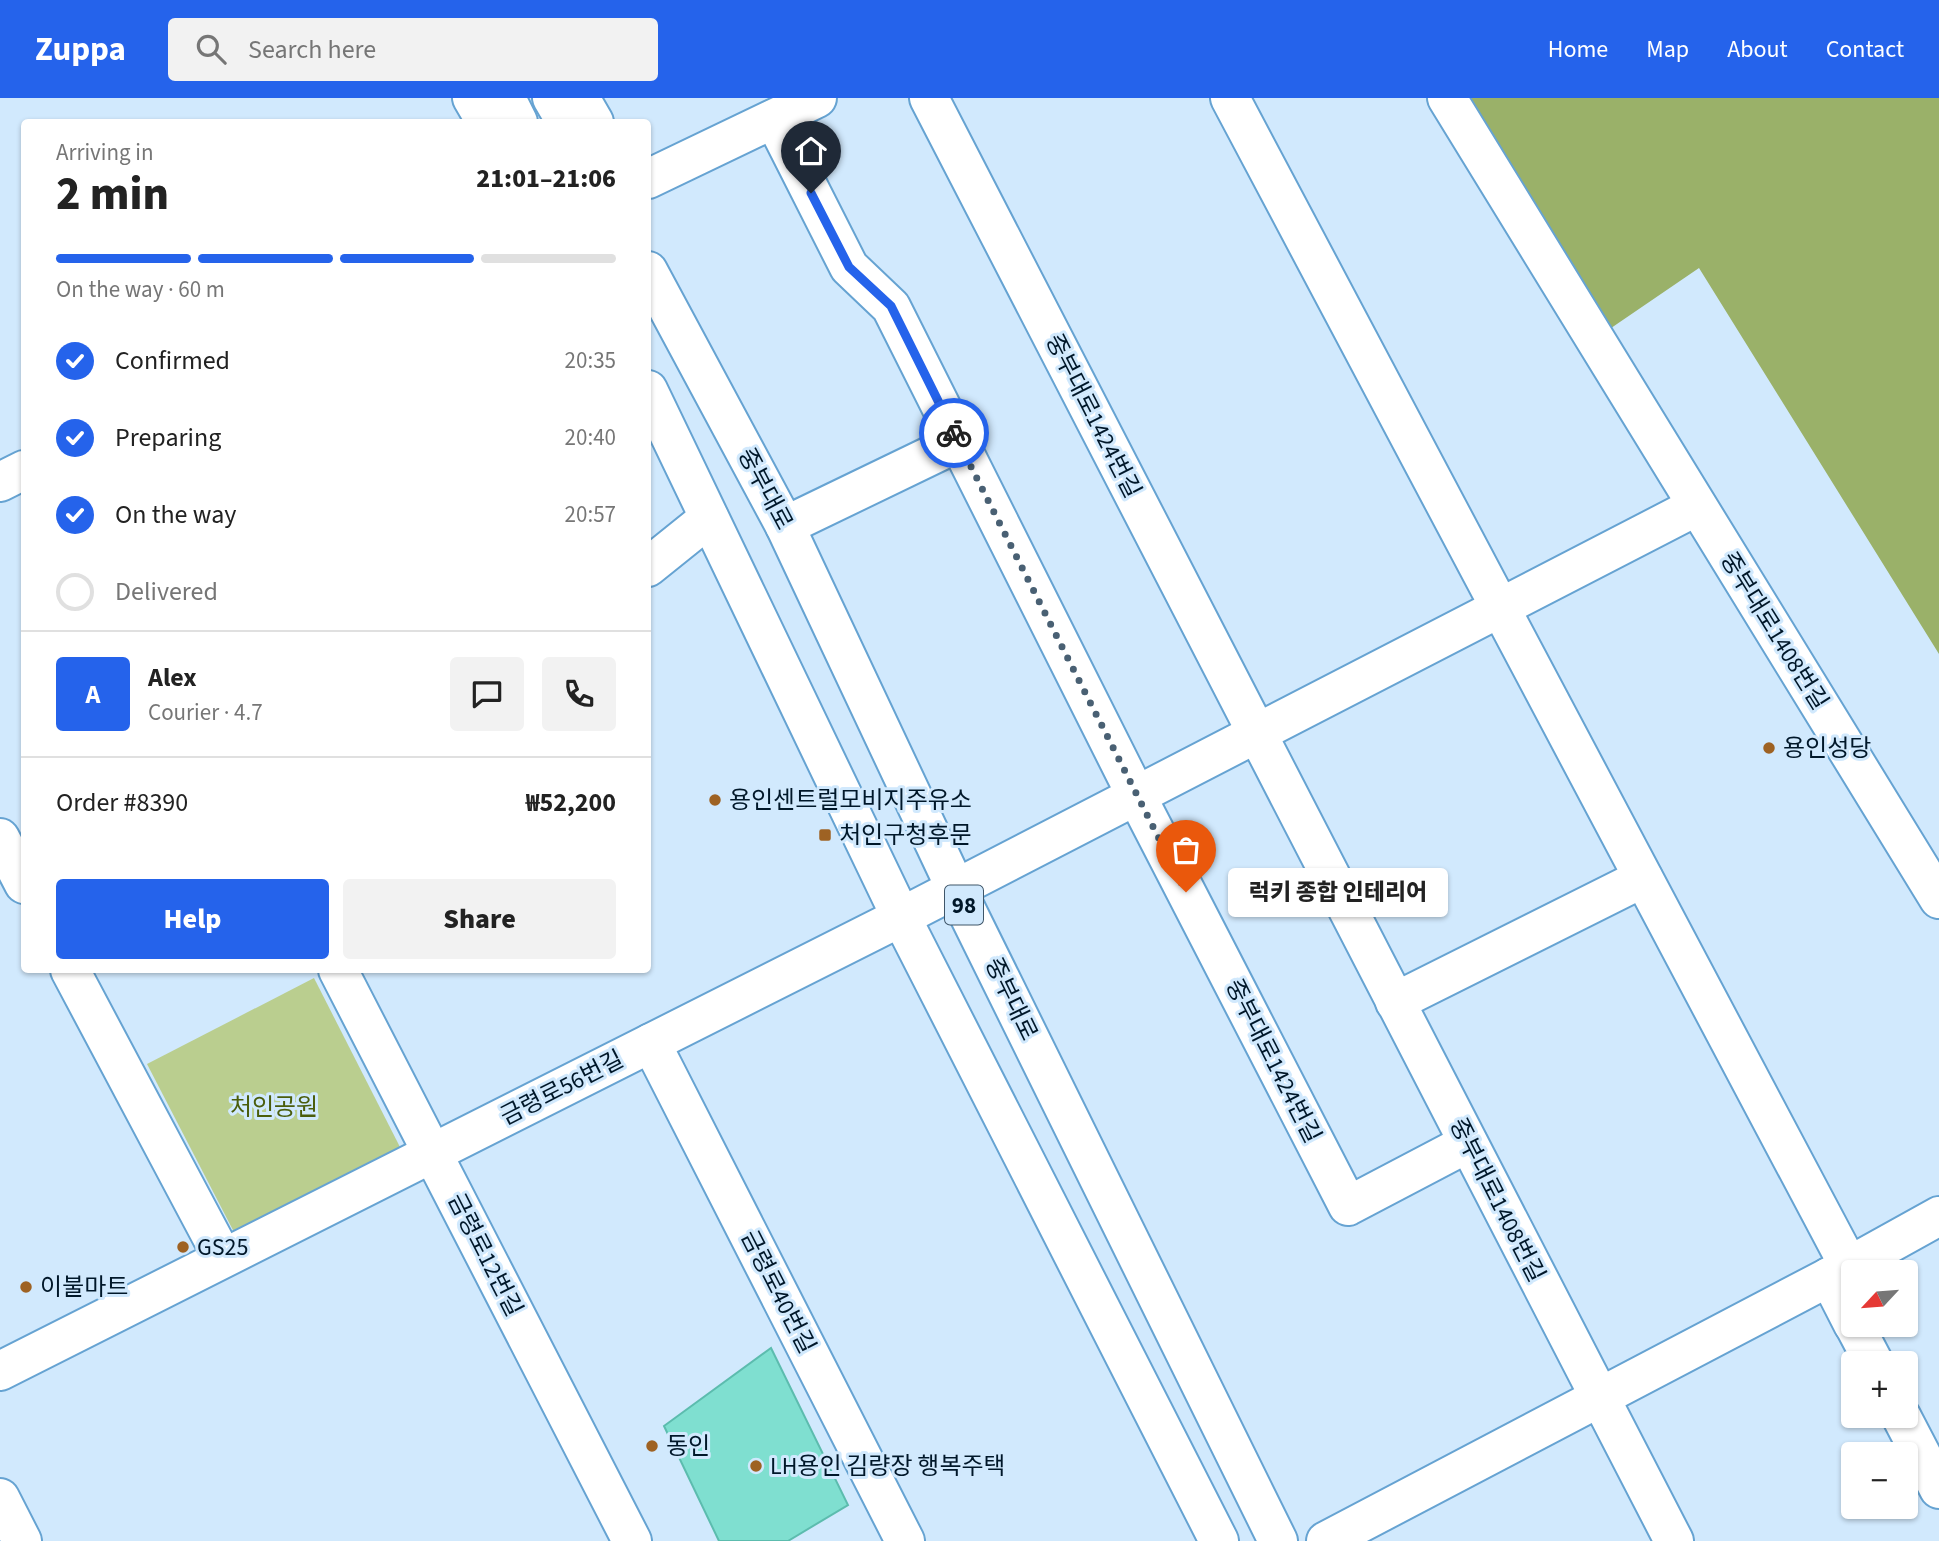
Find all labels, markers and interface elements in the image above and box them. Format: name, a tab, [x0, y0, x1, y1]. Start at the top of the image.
search box	[168, 18, 658, 81]
text: Zuppa	[35, 26, 126, 73]
icon: search	[192, 30, 230, 68]
text: Search here	[248, 31, 376, 68]
text: Home	[1548, 32, 1608, 67]
text: Map	[1646, 32, 1689, 67]
text: About	[1727, 32, 1788, 67]
text: Contact	[1826, 32, 1904, 67]
pin	[781, 121, 841, 193]
icon: home	[792, 132, 830, 170]
text: Arriving in	[56, 136, 154, 169]
text: 21:01–21:06	[476, 160, 616, 197]
text: 2 min	[56, 162, 169, 227]
text: On the way · 60 m	[56, 273, 225, 306]
street label: 중부대로1424번길	[1037, 328, 1149, 504]
icon: check	[56, 342, 94, 380]
text: Confirmed	[115, 342, 230, 379]
text: 20:35	[565, 344, 616, 377]
courier	[919, 398, 989, 468]
icon: bike	[935, 414, 973, 452]
icon: check	[56, 419, 94, 457]
text: Preparing	[115, 419, 221, 456]
text: 20:40	[565, 421, 616, 454]
street label: 중부대로	[729, 442, 801, 536]
icon: check	[56, 496, 94, 534]
text: On the way	[115, 496, 236, 533]
text: 20:57	[565, 498, 616, 531]
street label: 중부대로1408번길	[1711, 545, 1837, 717]
text: Delivered	[115, 573, 218, 610]
button: chat	[450, 657, 524, 731]
button: phone	[542, 657, 616, 731]
text: Alex	[148, 659, 197, 696]
text: A	[86, 676, 100, 713]
text: Courier · 4.7	[148, 696, 263, 729]
place label: 용인성당	[1783, 731, 1871, 766]
marker: 용인성당	[1761, 740, 1777, 756]
place label: 용인센트럴모비지주유소	[729, 783, 972, 818]
text: Order #8390	[56, 784, 188, 821]
text: ₩52,200	[526, 784, 616, 821]
marker: 용인센트럴모비지주유소	[707, 792, 723, 808]
place label: 처인구청후문	[839, 818, 971, 853]
pin	[1156, 820, 1216, 892]
marker: 처인구청후문	[817, 827, 833, 843]
icon: bag	[1167, 831, 1205, 869]
callout: 럭키 종합 인테리어	[1228, 868, 1448, 916]
text: 럭키 종합 인테리어	[1249, 876, 1427, 909]
button: Help	[56, 879, 329, 959]
button: Share	[343, 879, 616, 959]
road number: 98	[945, 886, 983, 925]
street label: 중부대로	[976, 952, 1046, 1046]
street label: 중부대로1424번길	[1217, 973, 1329, 1149]
street label: 금령로56번길	[494, 1042, 630, 1134]
park label: 처인공원	[230, 1090, 318, 1125]
street label: 중부대로1408번길	[1441, 1112, 1553, 1288]
street label: 금령로12번길	[439, 1187, 531, 1323]
street label: 금령로40번길	[732, 1224, 824, 1360]
place label: GS25	[197, 1230, 248, 1265]
marker: GS25	[175, 1239, 191, 1255]
north arrow	[1841, 1260, 1918, 1337]
map controls	[1841, 1260, 1918, 1519]
place label: 이불마트	[40, 1270, 128, 1305]
marker: 이불마트	[18, 1279, 34, 1295]
button: +	[1841, 1351, 1918, 1428]
place label: 동인	[666, 1429, 710, 1464]
marker: 동인	[644, 1438, 660, 1454]
button: −	[1841, 1442, 1918, 1519]
place label: LH용인 김량장 행복주택	[770, 1449, 1006, 1484]
marker: LH용인 김량장 행복주택	[748, 1458, 764, 1474]

